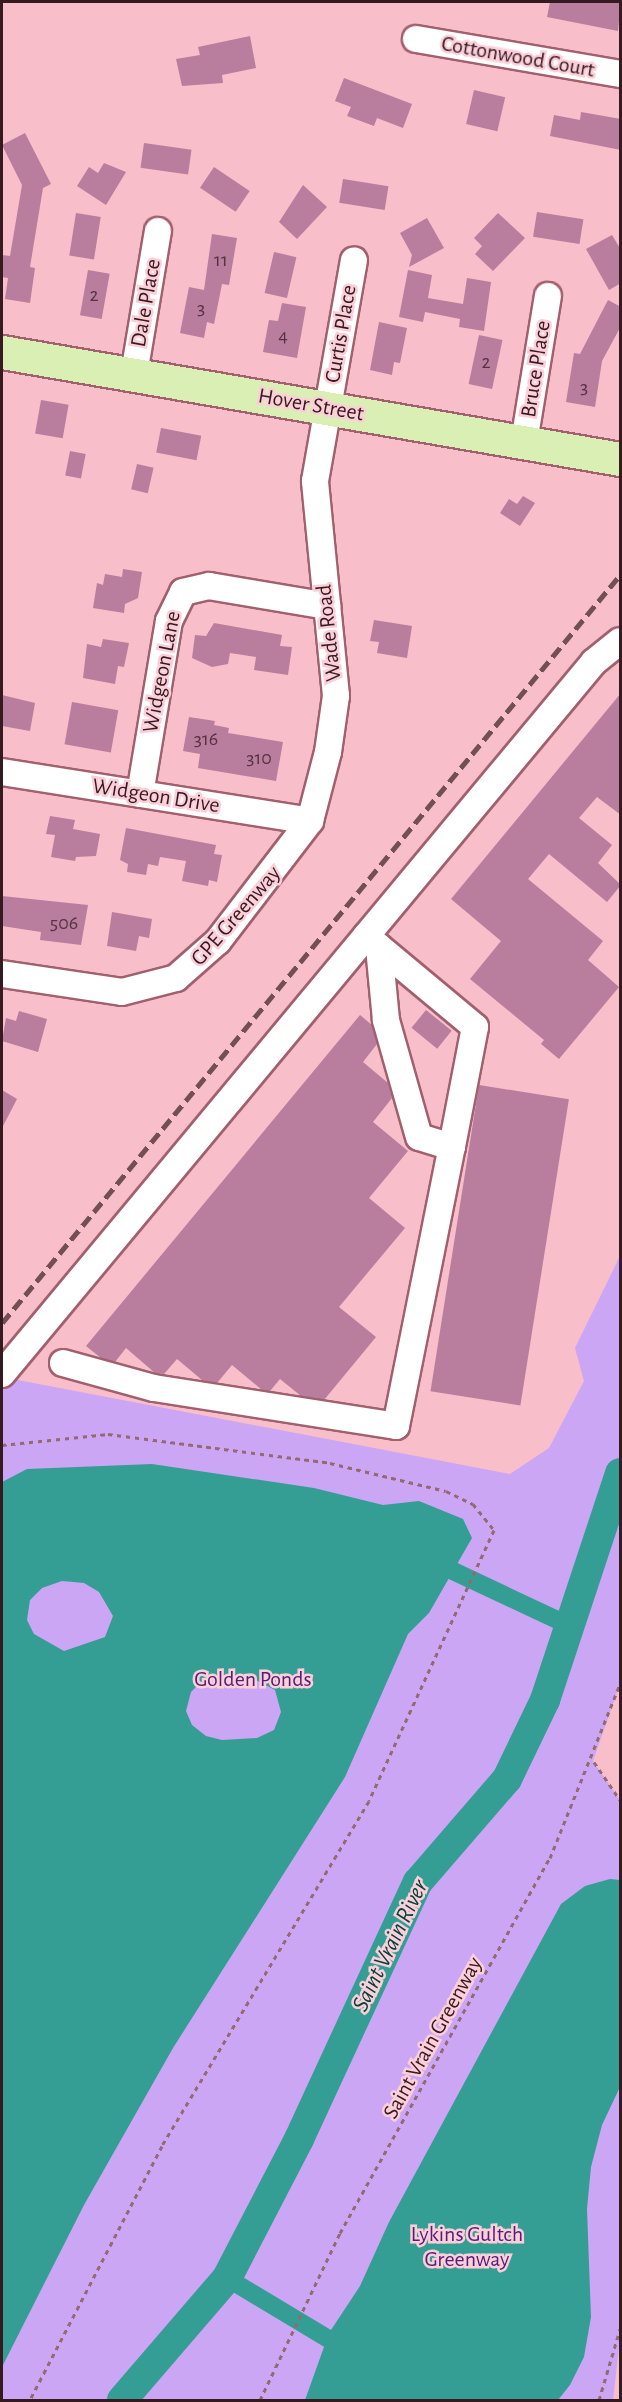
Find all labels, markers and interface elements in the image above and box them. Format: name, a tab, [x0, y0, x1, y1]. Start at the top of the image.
street label: Cottonwood Court	[439, 31, 597, 83]
house number: 11	[214, 248, 228, 272]
street label: Dale Place	[125, 257, 167, 349]
house number: 2	[89, 283, 99, 307]
street label: Curtis Place	[319, 283, 363, 385]
house number: 3	[197, 296, 205, 320]
street label: Bruce Place	[515, 319, 557, 419]
house number: 4	[278, 324, 288, 348]
house number: 2	[481, 350, 491, 374]
house number: 3	[580, 375, 588, 399]
street label: Hover Street	[256, 383, 366, 427]
street label: Wade Road	[311, 583, 347, 683]
street label: Widgeon Lane	[137, 609, 187, 735]
house number: 316	[194, 727, 218, 751]
house number: 310	[246, 746, 272, 770]
street label: Widgeon Drive	[90, 773, 222, 819]
street label: GPE Greenway	[185, 861, 287, 971]
house number: 506	[50, 911, 78, 935]
park label: Golden Ponds	[194, 1667, 312, 1693]
water label: Saint Vrain River	[347, 1875, 435, 2017]
street label: Saint Vrain Greenway	[378, 1952, 488, 2124]
park label: Lykins Gultch Greenway	[411, 2221, 523, 2272]

